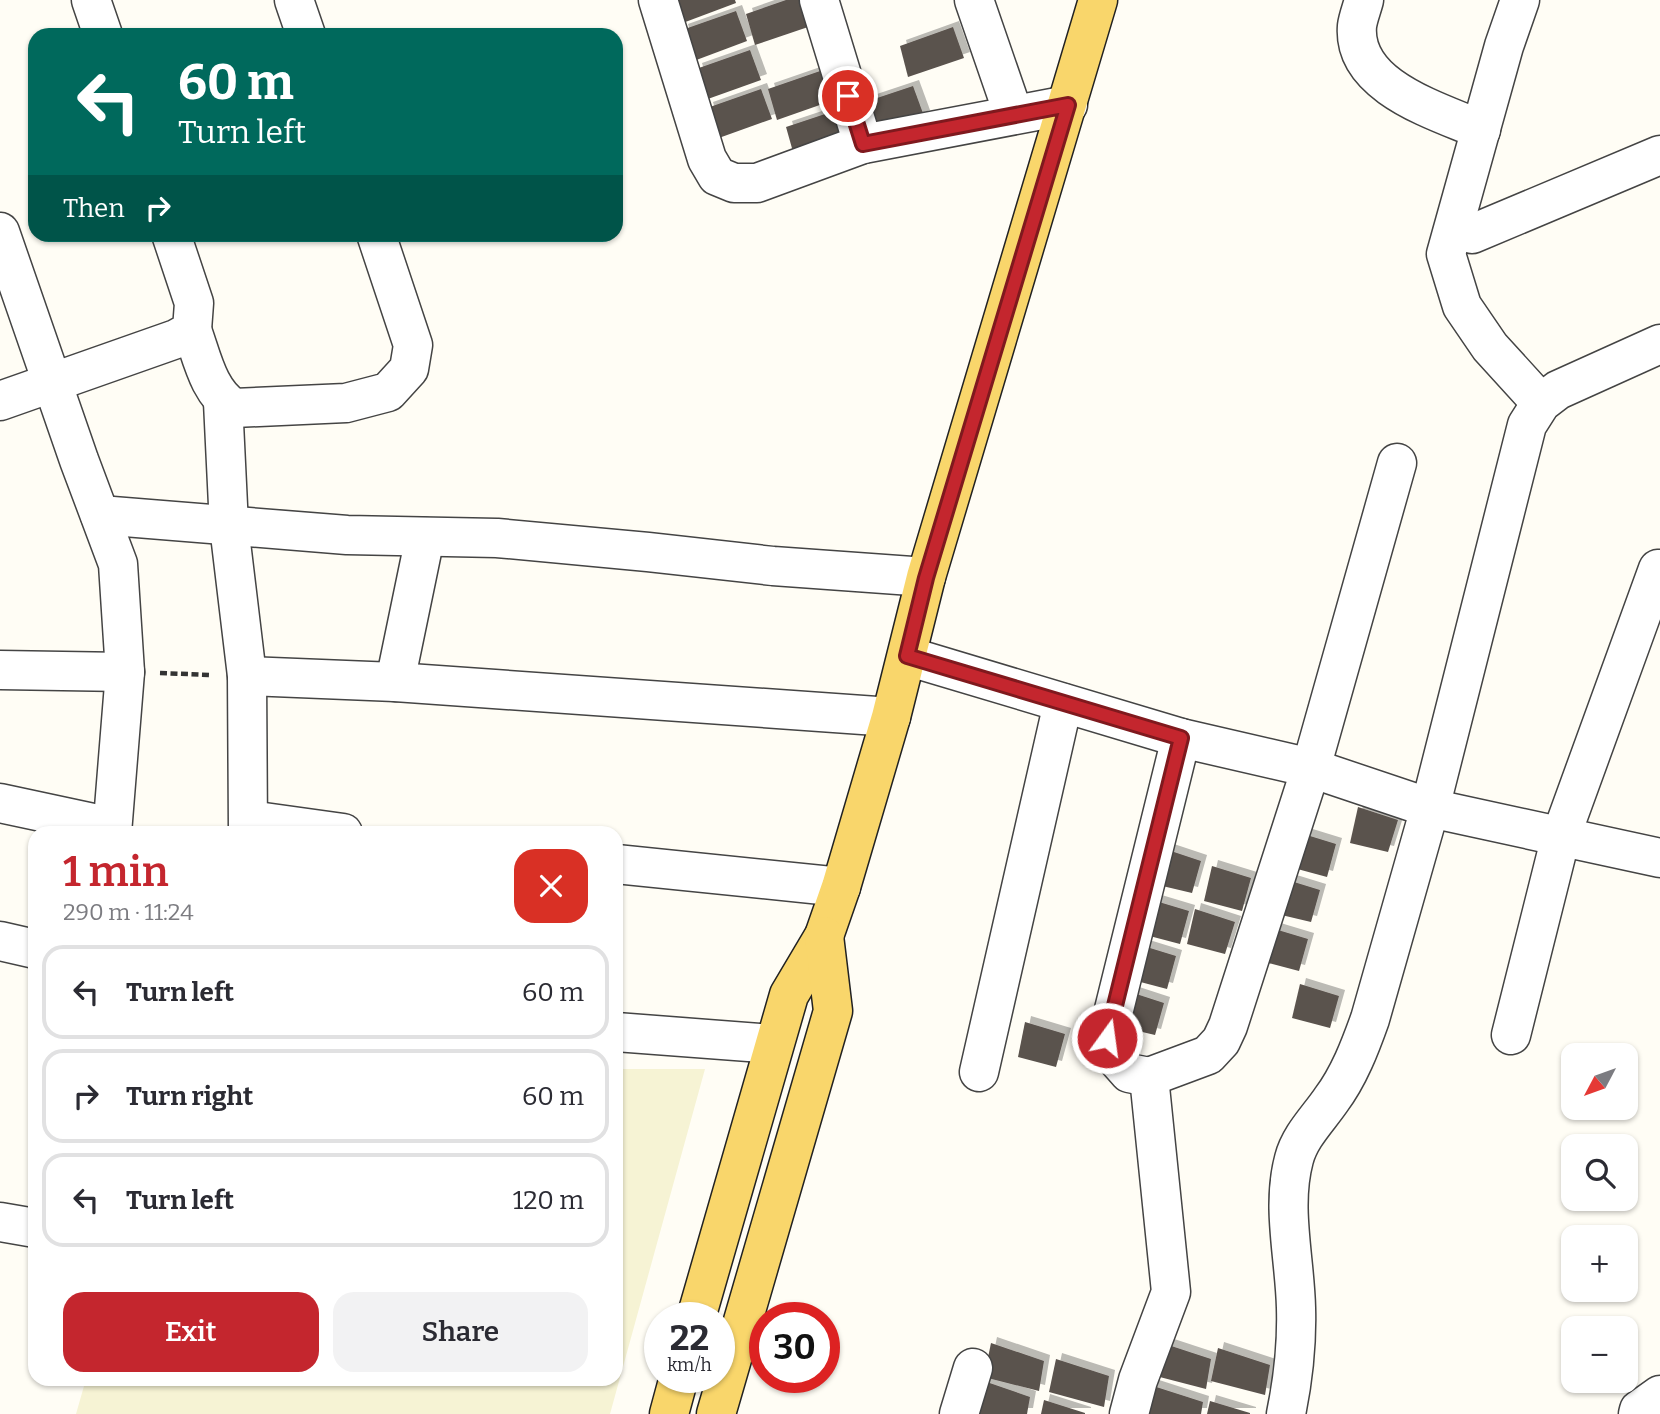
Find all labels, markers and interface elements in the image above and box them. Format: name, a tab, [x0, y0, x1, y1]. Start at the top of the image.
text: 60 m	[178, 53, 294, 112]
icon: left	[63, 56, 154, 147]
pin	[818, 66, 878, 126]
icon: arrive	[829, 77, 867, 115]
text: Turn left	[178, 113, 306, 151]
icon: right	[139, 189, 177, 227]
text: Then	[63, 193, 125, 224]
text: 1 min	[63, 847, 169, 897]
button: close	[514, 849, 588, 923]
text: 290 m · 11:24	[63, 898, 194, 926]
icon: left	[67, 973, 105, 1011]
text: Turn left	[126, 977, 234, 1008]
text: 60 m	[522, 977, 584, 1008]
position arrow	[1070, 1001, 1144, 1075]
north arrow	[1561, 1043, 1638, 1120]
map controls	[1561, 1043, 1638, 1393]
icon: right	[67, 1077, 105, 1115]
text: Turn right	[126, 1081, 253, 1112]
text: 60 m	[522, 1081, 584, 1112]
button: search	[1561, 1134, 1638, 1211]
icon: left	[67, 1181, 105, 1219]
text: Turn left	[126, 1185, 234, 1216]
text: 120 m	[513, 1185, 584, 1216]
button: +	[1561, 1225, 1638, 1302]
button: Exit	[63, 1292, 319, 1372]
button: Share	[333, 1292, 588, 1372]
speed limit sign: 30	[749, 1302, 840, 1393]
button: −	[1561, 1316, 1638, 1393]
text: 22	[670, 1317, 709, 1359]
text: km/h	[667, 1354, 712, 1376]

